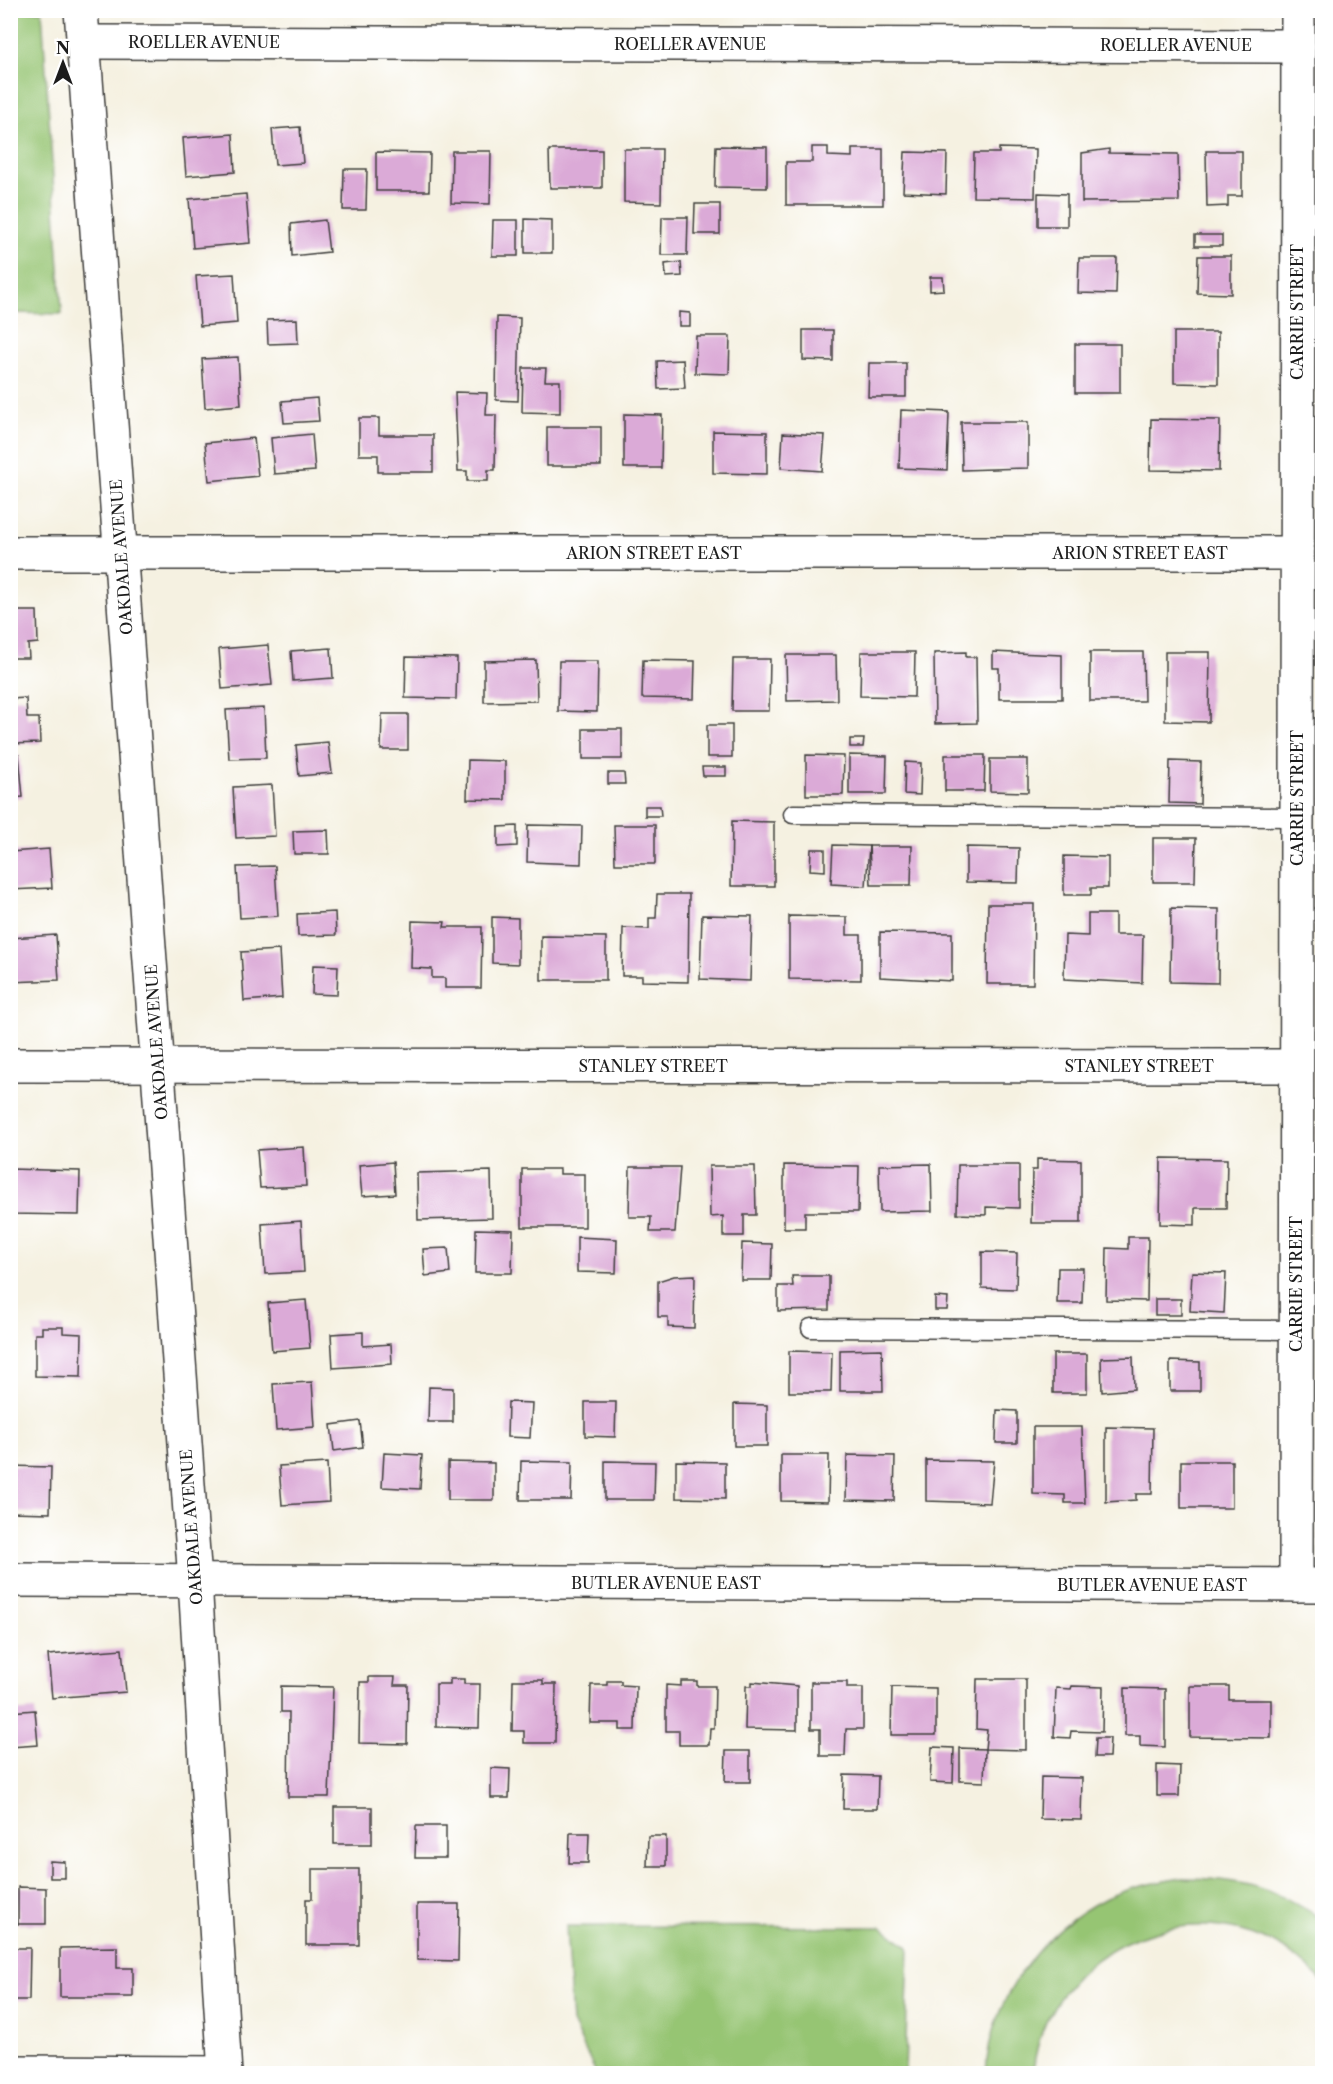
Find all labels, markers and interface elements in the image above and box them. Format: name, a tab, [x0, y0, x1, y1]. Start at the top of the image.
street label: ROELLER AVENUE	[128, 32, 280, 52]
north arrow	[33, 33, 93, 93]
street label: ROELLER AVENUE	[614, 34, 766, 54]
street label: ROELLER AVENUE	[1100, 35, 1252, 55]
text: N	[56, 38, 70, 58]
street label: CARRIE STREET	[1287, 244, 1307, 380]
street label: OAKDALE AVENUE	[106, 478, 136, 636]
street label: ARION STREET EAST	[565, 543, 742, 563]
street label: ARION STREET EAST	[1051, 543, 1228, 563]
street label: CARRIE STREET	[1287, 730, 1307, 866]
street label: OAKDALE AVENUE	[141, 963, 171, 1121]
street label: STANLEY STREET	[578, 1056, 728, 1076]
street label: STANLEY STREET	[1064, 1056, 1214, 1076]
street label: CARRIE STREET	[1286, 1216, 1306, 1352]
street label: OAKDALE AVENUE	[176, 1448, 206, 1606]
street label: BUTLER AVENUE EAST	[571, 1573, 761, 1593]
street label: BUTLER AVENUE EAST	[1057, 1575, 1247, 1595]

